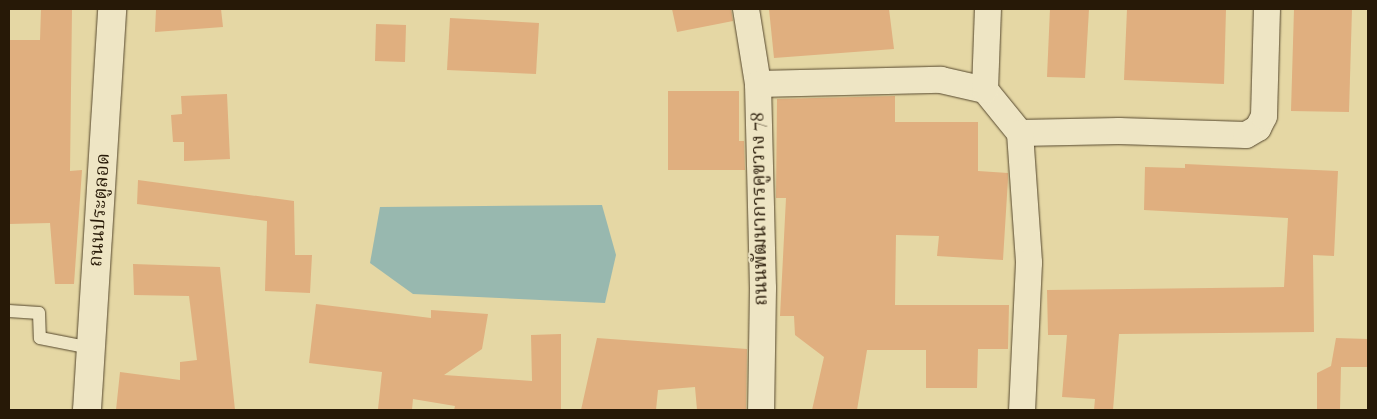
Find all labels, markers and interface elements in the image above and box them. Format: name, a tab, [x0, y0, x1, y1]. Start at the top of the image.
street label: ถนนพัฒนาการคูขวาง 78	[747, 112, 773, 306]
street label: ถนนประตูลอด	[85, 152, 115, 268]

